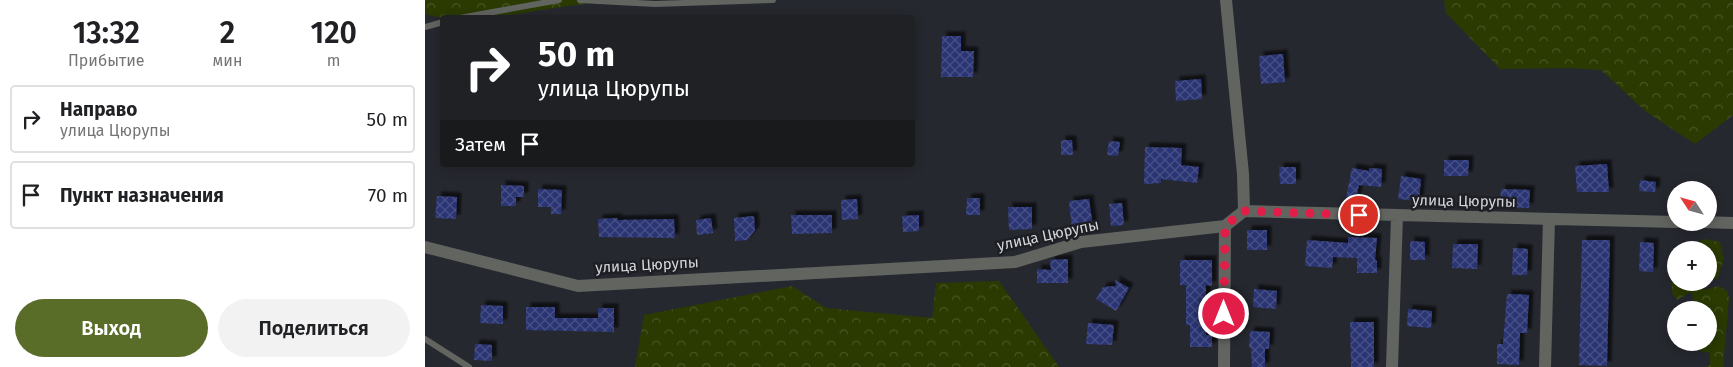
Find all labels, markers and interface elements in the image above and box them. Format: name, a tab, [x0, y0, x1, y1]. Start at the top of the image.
text: 13:32	[73, 15, 140, 51]
text: 2	[220, 15, 235, 51]
text: 120	[310, 15, 357, 51]
text: 50 m	[538, 33, 615, 75]
icon: right	[455, 35, 520, 100]
text: Прибытие	[68, 51, 145, 70]
text: мин	[213, 51, 242, 70]
text: m	[327, 51, 341, 70]
text: улица Цюрупы	[538, 75, 690, 102]
text: Направо	[60, 98, 137, 121]
icon: right	[17, 105, 45, 133]
text: 50 m	[367, 108, 408, 131]
text: улица Цюрупы	[60, 121, 171, 140]
icon: arrive	[516, 130, 544, 158]
text: Затем	[455, 133, 506, 156]
icon: arrive	[17, 181, 45, 209]
north arrow	[1667, 181, 1717, 231]
map controls	[1667, 181, 1717, 351]
text: Пункт назначения	[60, 184, 224, 207]
text: 70 m	[368, 184, 408, 207]
street label: улица Цюрупы	[1412, 191, 1516, 211]
pin	[1338, 194, 1380, 236]
icon: arrive	[1345, 201, 1373, 229]
street label: улица Цюрупы	[995, 215, 1101, 255]
button: +	[1667, 241, 1717, 291]
street label: улица Цюрупы	[595, 253, 699, 277]
position arrow	[1197, 287, 1249, 339]
button: Выход	[15, 299, 208, 357]
button: Поделиться	[218, 299, 410, 357]
button: −	[1667, 301, 1717, 351]

